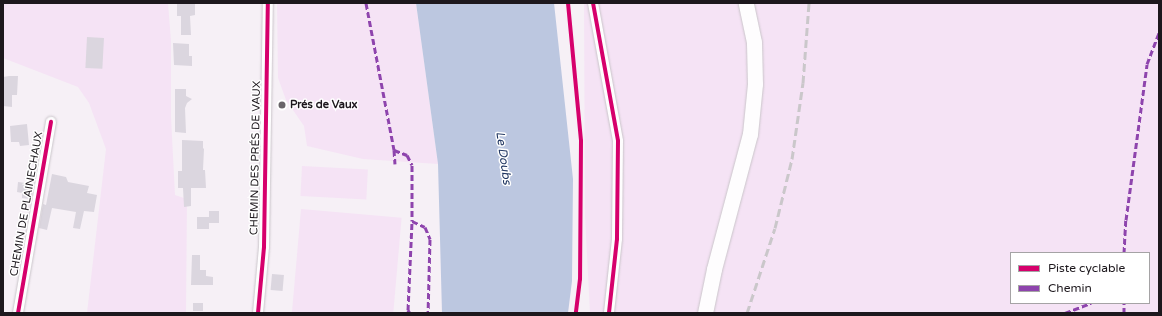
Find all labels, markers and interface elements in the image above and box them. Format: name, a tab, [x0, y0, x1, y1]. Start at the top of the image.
street label: CHEMIN DES PRÉS DE VAUX	[248, 81, 264, 235]
place label: Prés de Vaux	[290, 98, 357, 112]
marker: Prés de Vaux	[277, 100, 287, 110]
water label: Le Doubs	[492, 130, 514, 186]
street label: CHEMIN DE PLAINECHAUX	[8, 131, 46, 277]
legend	[1010, 252, 1150, 304]
text: Piste cyclable	[1048, 261, 1125, 275]
text: Chemin	[1048, 281, 1092, 295]

